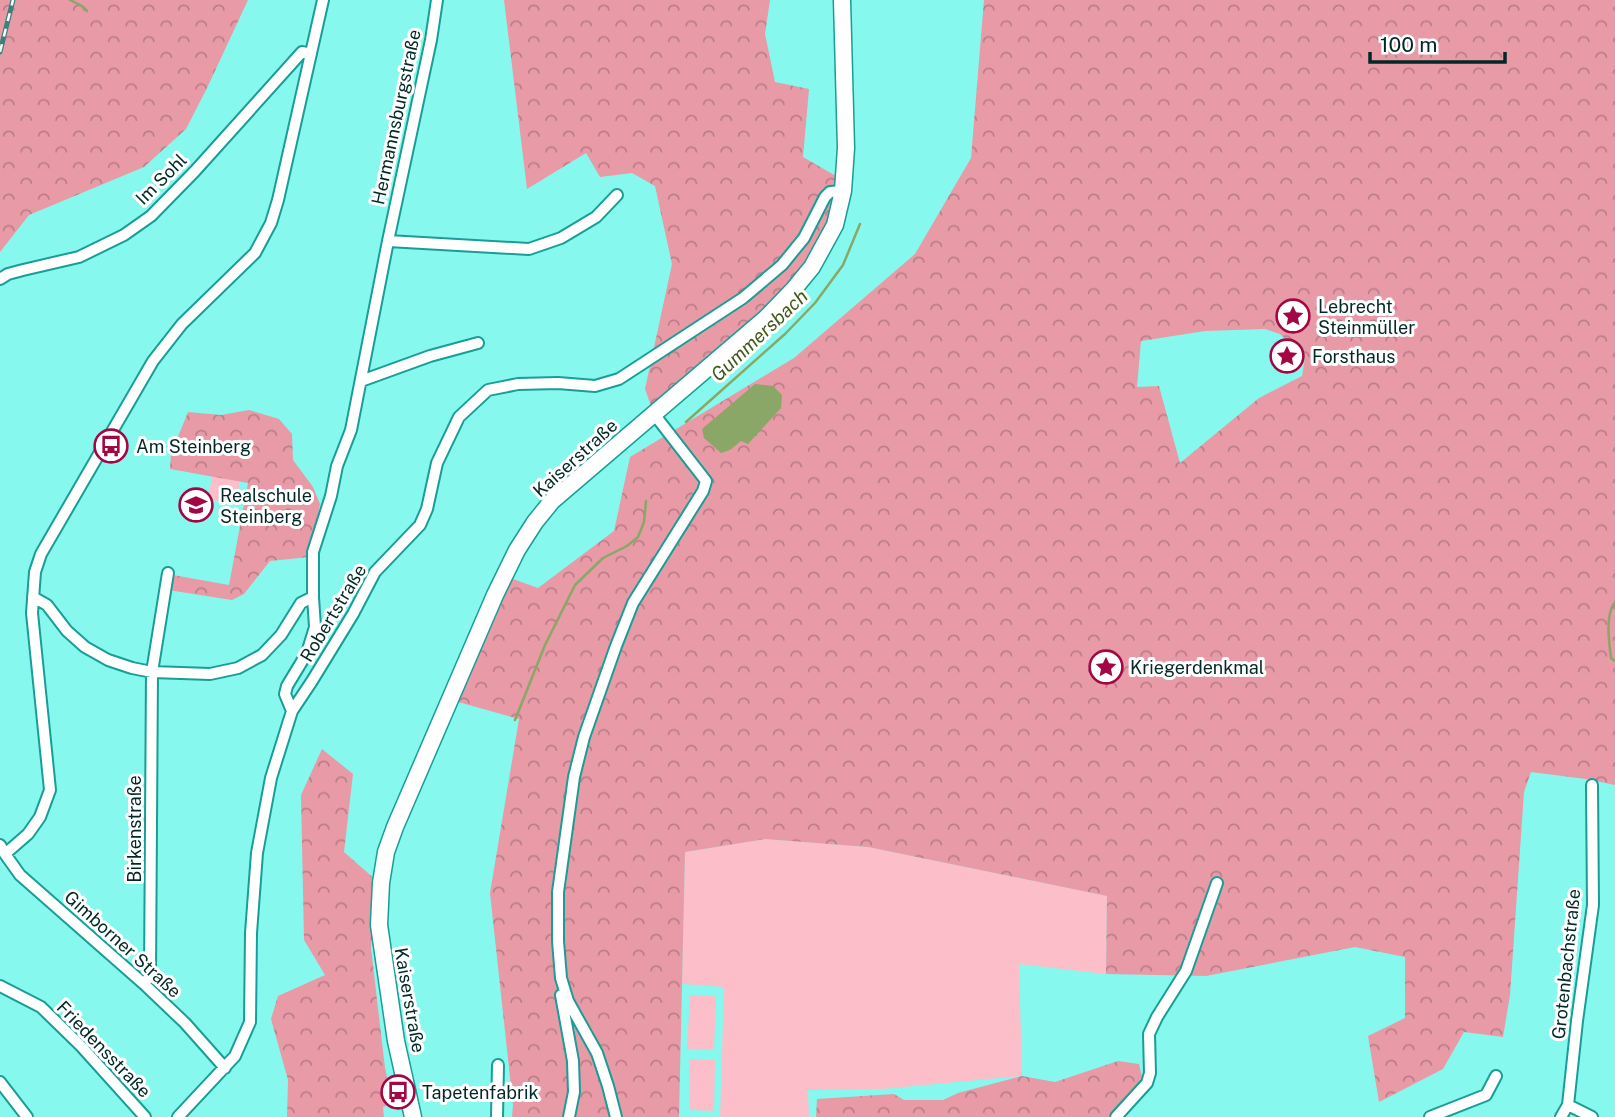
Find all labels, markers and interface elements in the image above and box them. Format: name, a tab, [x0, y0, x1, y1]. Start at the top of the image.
scale bar	[1370, 21, 1505, 65]
street label: Hermannsburgstraße	[367, 28, 425, 206]
text: 100 m	[1380, 32, 1437, 57]
street label: Im Sohl	[131, 149, 191, 209]
water label: Gummersbach	[706, 285, 812, 385]
place label: Lebrecht Steinmüller	[1318, 296, 1415, 338]
place icon: Lebrecht Steinmüller	[1274, 297, 1312, 335]
place icon: Forsthaus	[1268, 337, 1306, 375]
place label: Forsthaus	[1312, 346, 1395, 367]
street label: Kaiserstraße	[529, 415, 621, 501]
bus stop icon: Am Steinberg	[92, 427, 130, 465]
place label: Am Steinberg	[136, 436, 251, 457]
place label: Realschule Steinberg	[220, 485, 312, 527]
school or university icon: Realschule Steinberg	[177, 486, 215, 524]
street label: Robertstraße	[296, 560, 370, 666]
place icon: Kriegerdenkmal	[1087, 648, 1125, 686]
place label: Kriegerdenkmal	[1130, 657, 1264, 678]
street label: Birkenstraße	[124, 775, 145, 883]
street label: Gimborner Straße	[60, 886, 186, 1002]
street label: Grotenbachstraße	[1548, 888, 1584, 1040]
street label: Kaiserstraße	[390, 946, 430, 1054]
street label: Friedensstraße	[53, 996, 155, 1102]
bus stop icon: Tapetenfabrik	[379, 1073, 417, 1111]
place label: Tapetenfabrik	[422, 1082, 539, 1103]

